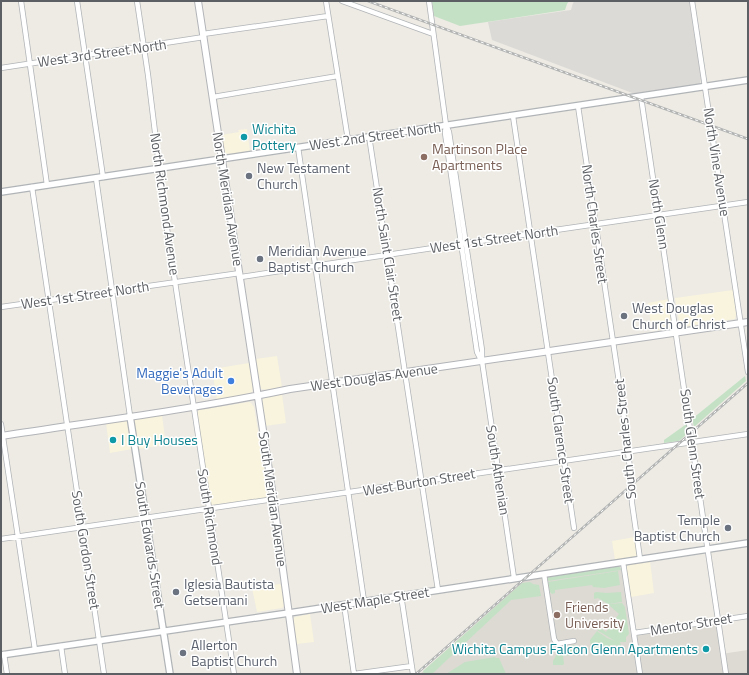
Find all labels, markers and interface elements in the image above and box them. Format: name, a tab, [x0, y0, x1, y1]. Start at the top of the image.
street label: West 3rd Street North	[36, 33, 168, 72]
street label: North Vine Avenue	[699, 106, 736, 218]
street label: West 2nd Street North	[308, 116, 442, 155]
place label: Wichita Pottery	[252, 118, 296, 155]
street label: North Meridian Avenue	[208, 130, 249, 268]
street label: North Richmond Avenue	[145, 131, 186, 276]
marker: Wichita Pottery	[239, 132, 249, 142]
place label: Martinson Place Apartments	[432, 138, 527, 175]
marker: Martinson Place Apartments	[419, 152, 429, 162]
place label: New Testament Church	[257, 157, 350, 194]
street label: North Charles Street	[577, 163, 614, 285]
marker: New Testament Church	[244, 171, 254, 181]
street label: North Glenn	[644, 177, 675, 251]
street label: North Saint Clair Street	[368, 185, 409, 322]
street label: West 1st Street North	[428, 219, 559, 258]
place label: Meridian Avenue Baptist Church	[268, 240, 367, 277]
marker: Meridian Avenue Baptist Church	[255, 254, 265, 264]
street label: West 1st Street North	[19, 275, 150, 314]
place label: West Douglas Church of Christ	[632, 297, 726, 334]
marker: West Douglas Church of Christ	[619, 311, 629, 321]
street label: West Douglas Avenue	[309, 357, 439, 396]
place label: Maggie's Adult Beverages	[136, 362, 223, 399]
street label: South Clarence Street	[542, 375, 581, 505]
marker: Maggie's Adult Beverages	[226, 376, 236, 386]
street label: South Charles Street	[608, 378, 641, 500]
street label: South Glenn Street	[675, 387, 712, 500]
street label: South Athenian	[481, 423, 516, 516]
place label: I Buy Houses	[121, 429, 198, 450]
street label: South Meridian Avenue	[254, 430, 293, 568]
marker: I Buy Houses	[108, 435, 118, 445]
street label: West Burton Street	[361, 462, 477, 501]
street label: South Richmond	[193, 467, 228, 567]
street label: South Edwards Street	[130, 480, 171, 610]
street label: South Gordon Street	[67, 489, 106, 611]
place label: Temple Baptist Church	[634, 509, 720, 546]
marker: Temple Baptist Church	[723, 523, 733, 533]
place label: Iglesia Bautista Getsemani	[184, 573, 274, 610]
street label: West Maple Street	[319, 581, 431, 618]
marker: Iglesia Bautista Getsemani	[171, 587, 181, 597]
place label: Friends University	[565, 596, 625, 633]
street label: Mentor Street	[649, 607, 733, 640]
marker: Friends University	[552, 610, 562, 620]
place label: Allerton Baptist Church	[191, 634, 277, 671]
place label: Wichita Campus Falcon Glenn Apartments	[452, 638, 698, 659]
marker: Wichita Campus Falcon Glenn Apartments	[701, 644, 711, 654]
marker: Allerton Baptist Church	[178, 648, 188, 658]

